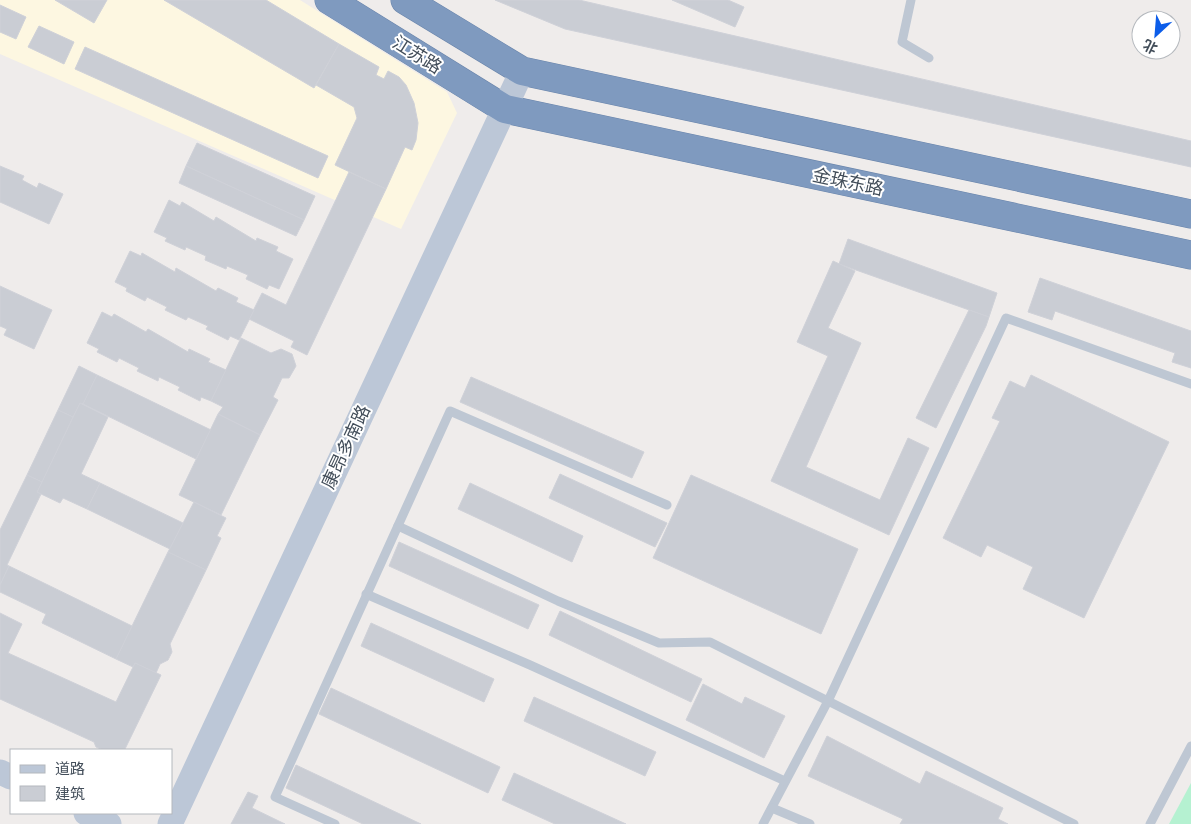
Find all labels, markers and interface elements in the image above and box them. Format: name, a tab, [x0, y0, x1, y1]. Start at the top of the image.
north arrow	[1131, 10, 1181, 60]
street label: 江苏路	[387, 30, 447, 80]
text: 北	[1140, 35, 1161, 59]
street label: 金珠东路	[810, 162, 886, 202]
street label: 康昂多南路	[315, 401, 377, 493]
legend	[10, 749, 172, 814]
text: 道路	[55, 758, 85, 780]
text: 建筑	[55, 783, 85, 805]

